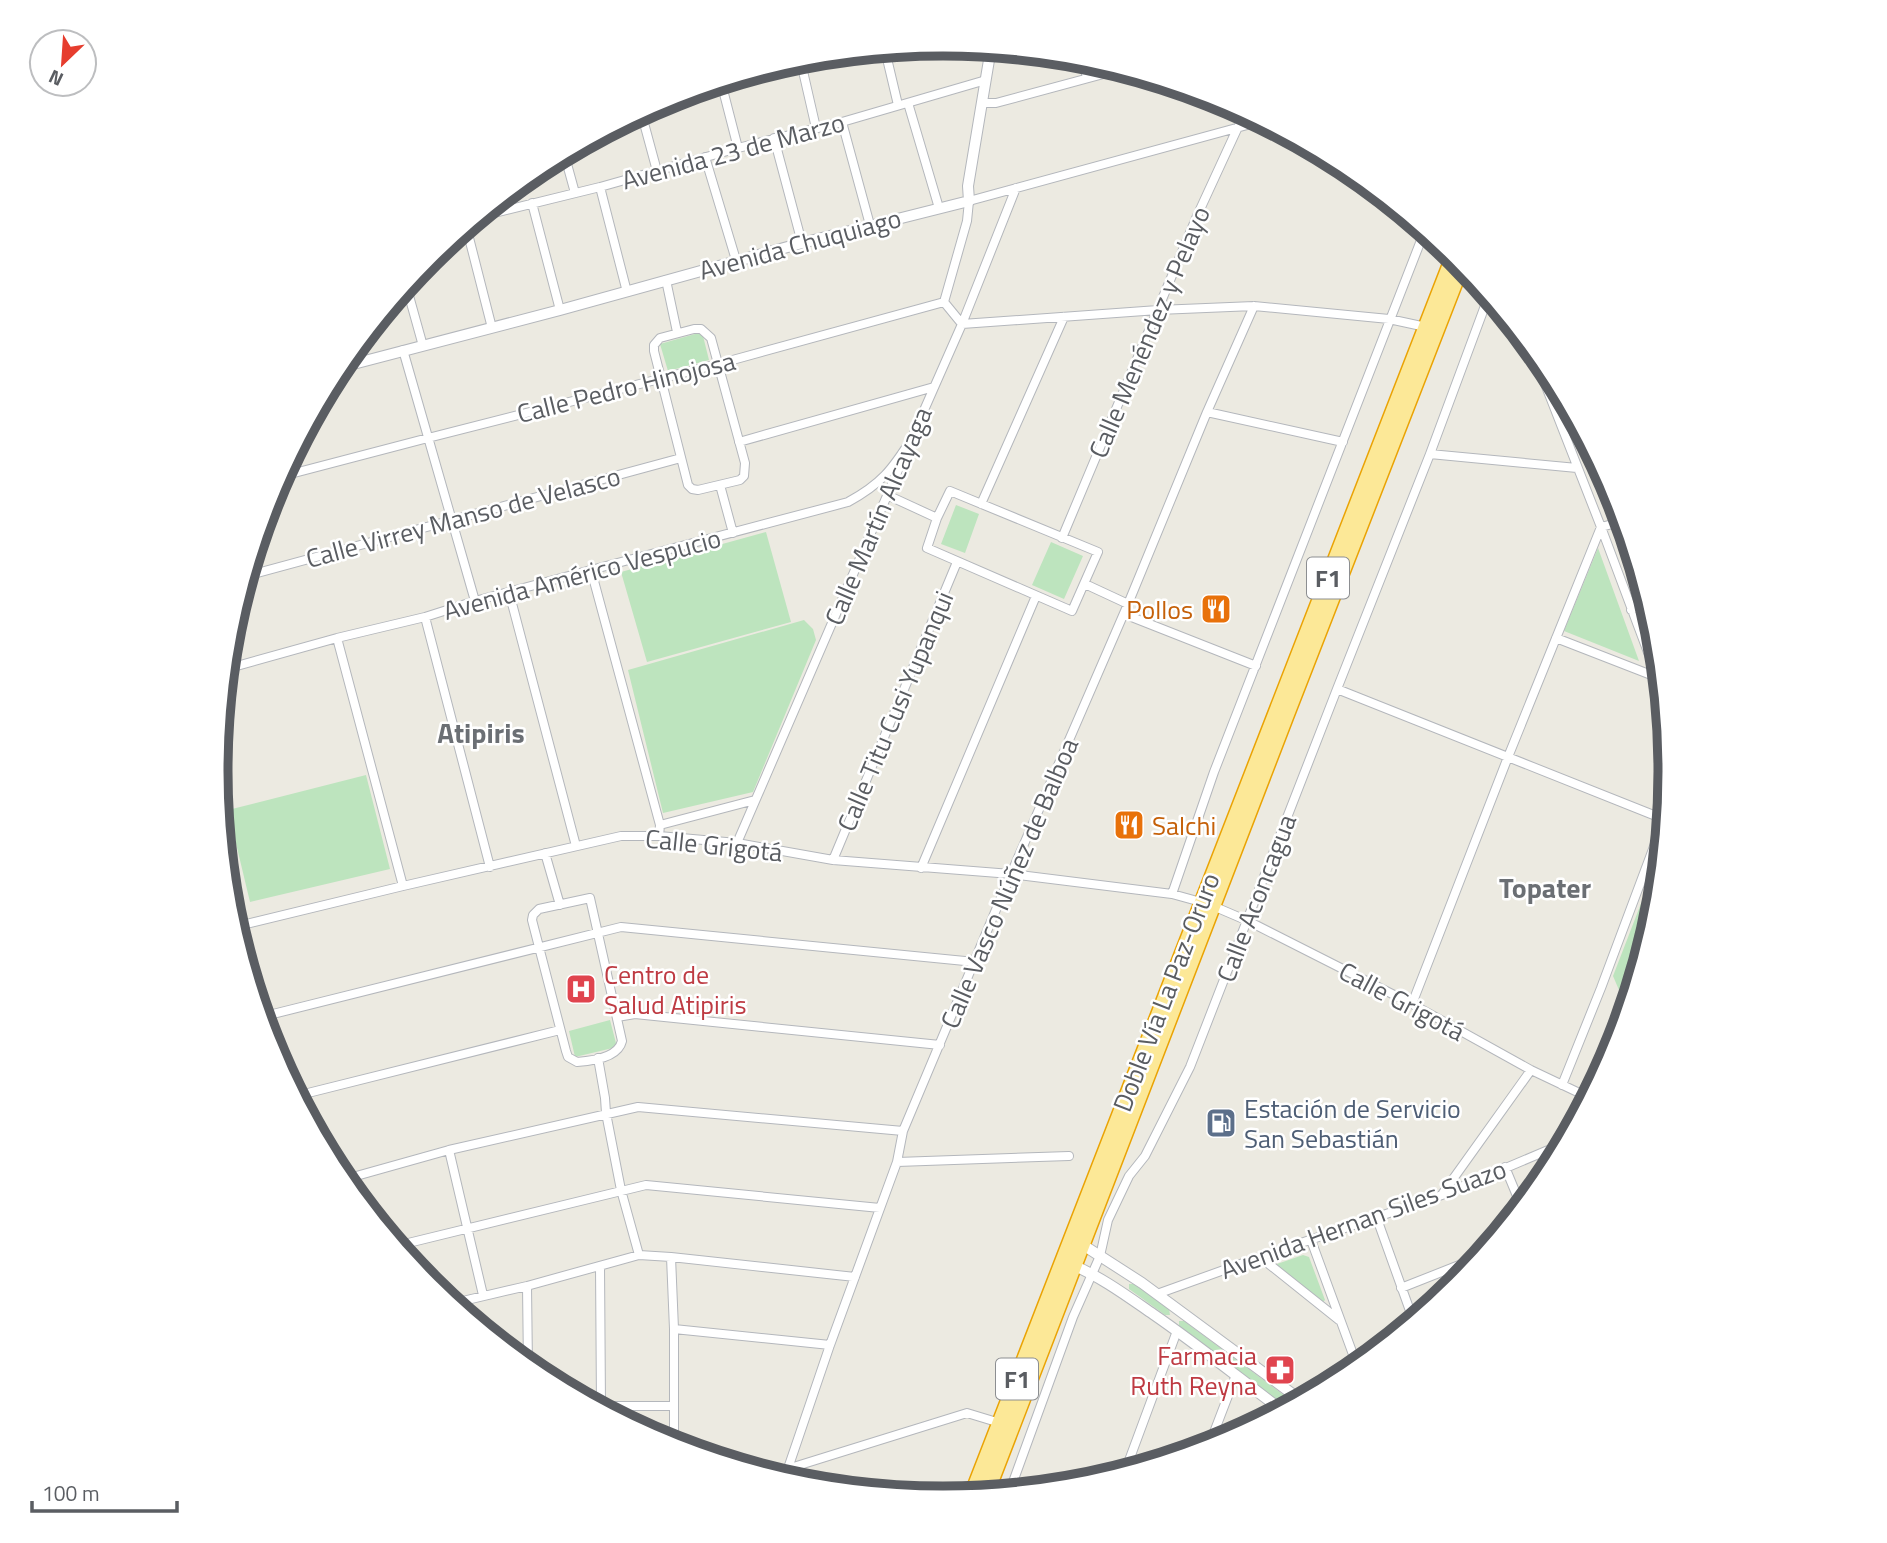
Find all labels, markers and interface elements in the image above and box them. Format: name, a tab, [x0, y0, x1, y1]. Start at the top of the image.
north arrow	[28, 28, 98, 98]
text: N	[44, 63, 68, 95]
street label: Avenida 23 de Marzo	[617, 102, 849, 200]
street label: Avenida Chuquiago	[695, 198, 905, 290]
street label: Calle Menéndez y Pelayo	[1078, 200, 1220, 464]
street label: Calle Pedro Hinojosa	[513, 341, 739, 433]
street label: Calle Martín Alcayaga	[814, 401, 942, 631]
street label: Calle Virrey Manso de Velasco	[301, 456, 625, 578]
street label: Avenida Américo Vespucio	[439, 518, 725, 630]
road number: F1	[1307, 558, 1349, 598]
street label: Calle Titu Cusi Yupanqui	[827, 585, 963, 837]
place label: Pollos	[1126, 590, 1193, 629]
restaurant icon: Pollos	[1199, 592, 1233, 626]
district label: Atipiris	[437, 711, 525, 754]
street label: Calle Vasco Núñez de Balboa	[930, 732, 1088, 1034]
place label: Salchi	[1152, 806, 1216, 845]
restaurant icon: Salchi	[1112, 808, 1146, 842]
street label: Calle Aconcagua	[1206, 808, 1306, 988]
street label: Calle Grigotá	[643, 818, 785, 872]
district label: Topater	[1499, 866, 1591, 909]
street label: Doble Vía La Paz-Oruro	[1102, 867, 1230, 1117]
street label: Calle Grigotá	[1332, 951, 1472, 1051]
place label: Centro de Salud Atipiris	[604, 955, 747, 1024]
hospital icon: Centro de Salud Atipiris	[564, 972, 598, 1006]
place label: Estación de Servicio San Sebastián	[1244, 1089, 1461, 1158]
fuel station icon: Estación de Servicio San Sebastián	[1204, 1106, 1238, 1140]
street label: Avenida Hernan Siles Suazo	[1214, 1149, 1512, 1289]
place label: Farmacia Ruth Reyna	[1130, 1336, 1257, 1405]
pharmacy icon: Farmacia Ruth Reyna	[1263, 1353, 1297, 1387]
road number: F1	[996, 1358, 1038, 1400]
scale bar	[32, 1470, 177, 1514]
text: 100 m	[42, 1477, 99, 1509]

